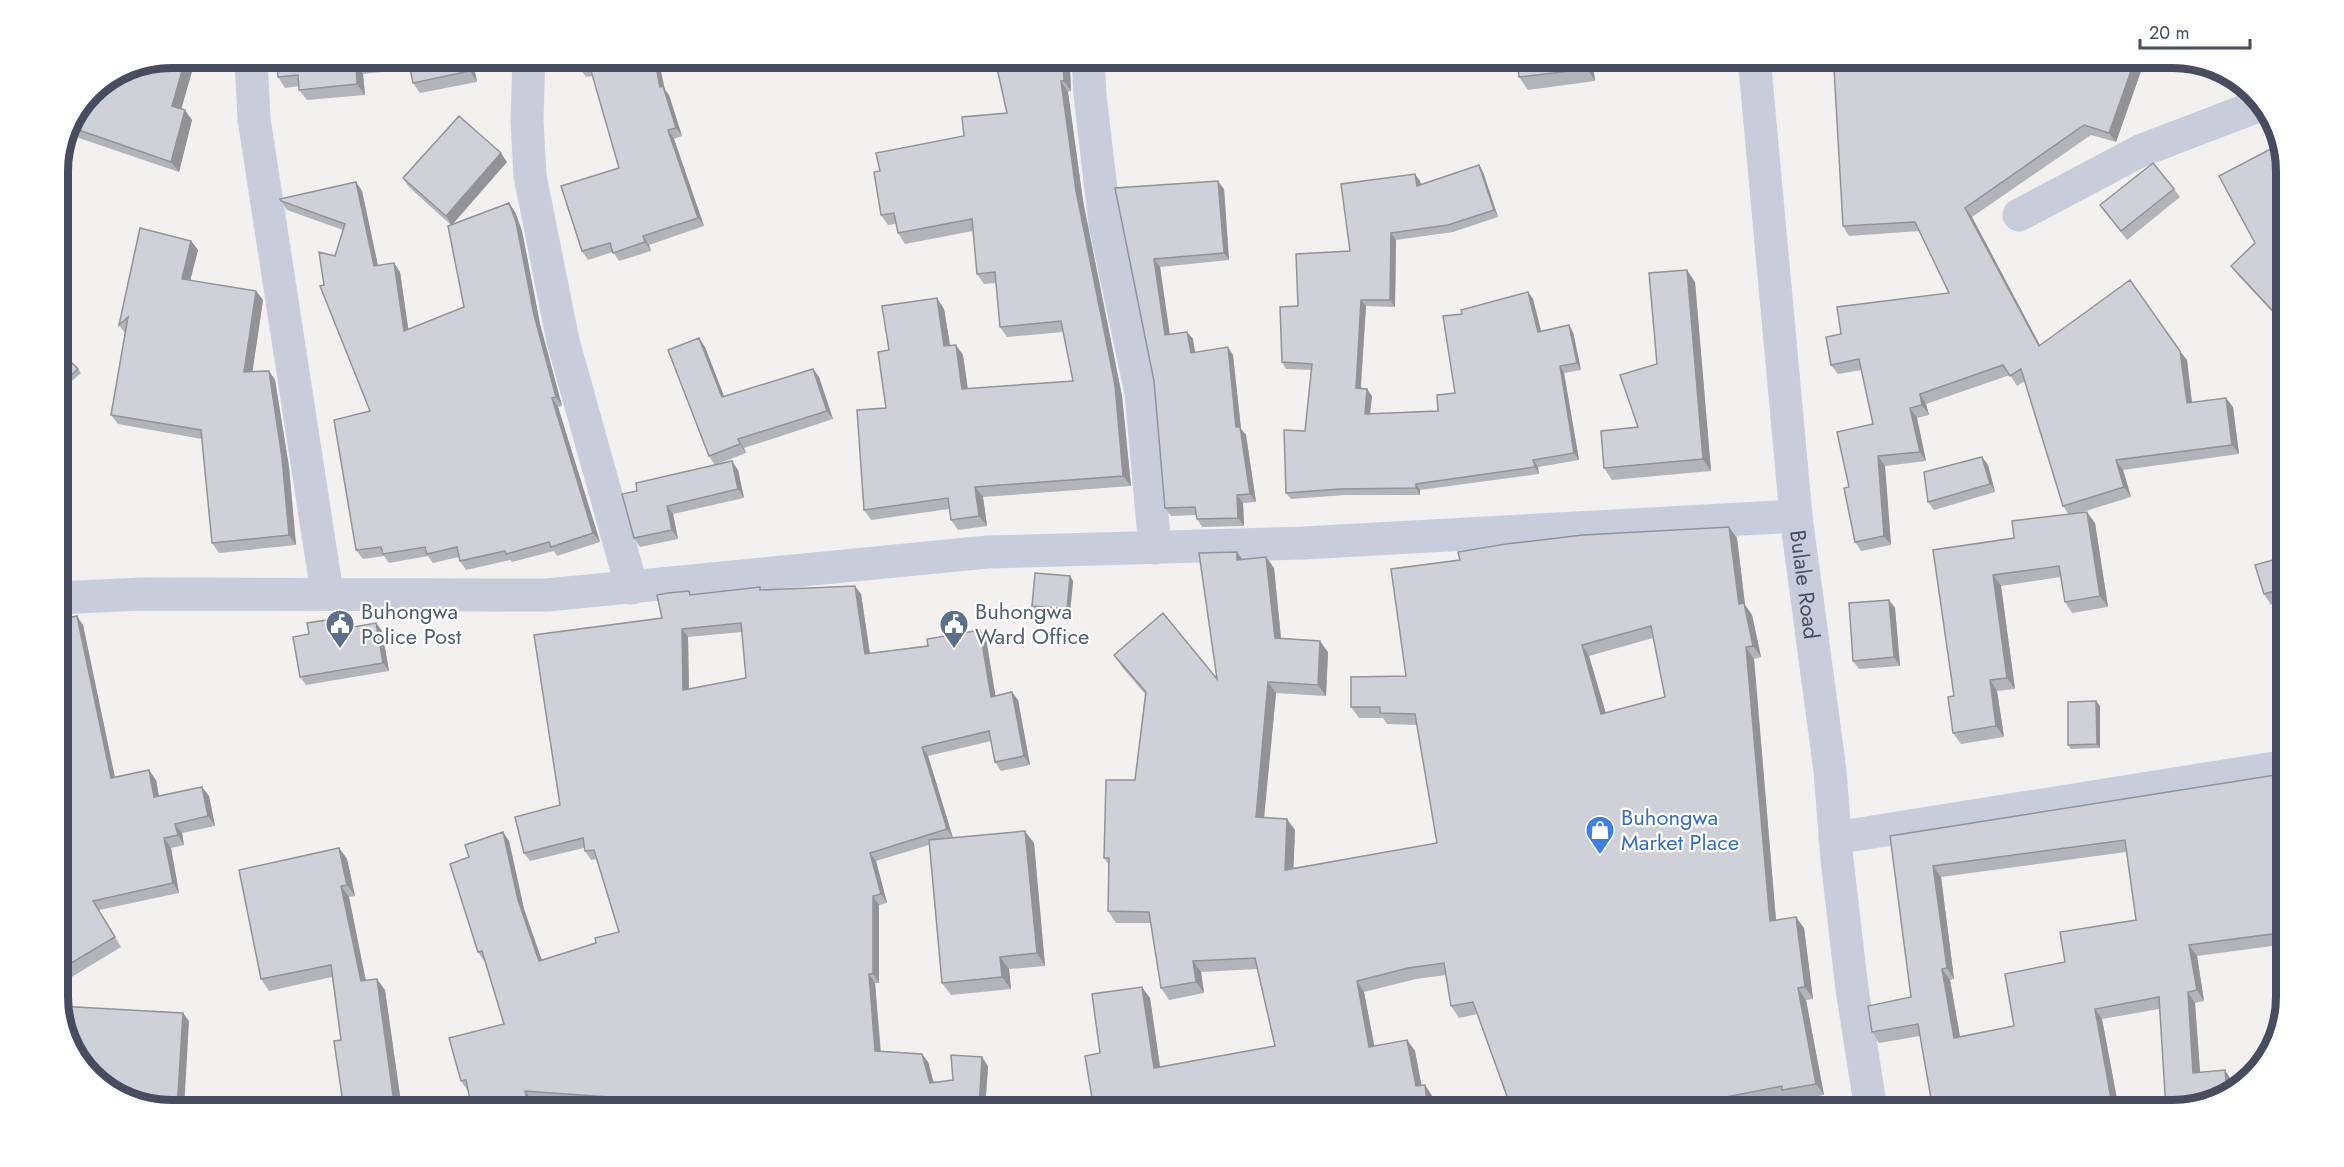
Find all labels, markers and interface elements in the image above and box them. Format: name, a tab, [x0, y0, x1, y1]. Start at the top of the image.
scale bar	[2140, 12, 2250, 50]
text: 20 m	[2149, 20, 2189, 46]
street label: Bulale Road	[1782, 528, 1828, 641]
place label: Buhongwa Police Post	[361, 595, 462, 652]
place label: Buhongwa Ward Office	[975, 595, 1089, 652]
public building icon: Buhongwa Police Post	[324, 608, 356, 650]
public building icon: Buhongwa Ward Office	[938, 608, 970, 650]
place label: Buhongwa Market Place	[1621, 801, 1739, 858]
shop icon: Buhongwa Market Place	[1584, 814, 1616, 856]

